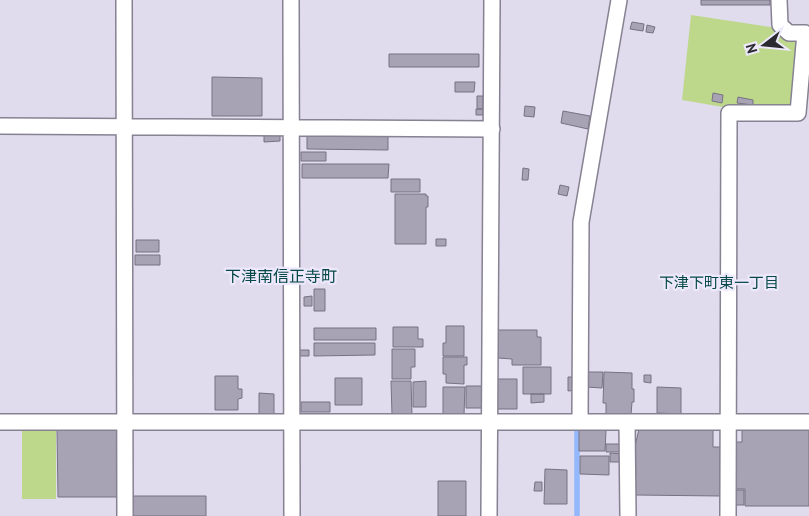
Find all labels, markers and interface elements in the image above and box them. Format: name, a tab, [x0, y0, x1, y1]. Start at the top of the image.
north arrow	[739, 20, 789, 70]
text: N	[742, 42, 761, 55]
district label: 下津南信正寺町	[225, 266, 337, 286]
district label: 下津下町東一丁目	[659, 273, 779, 292]

